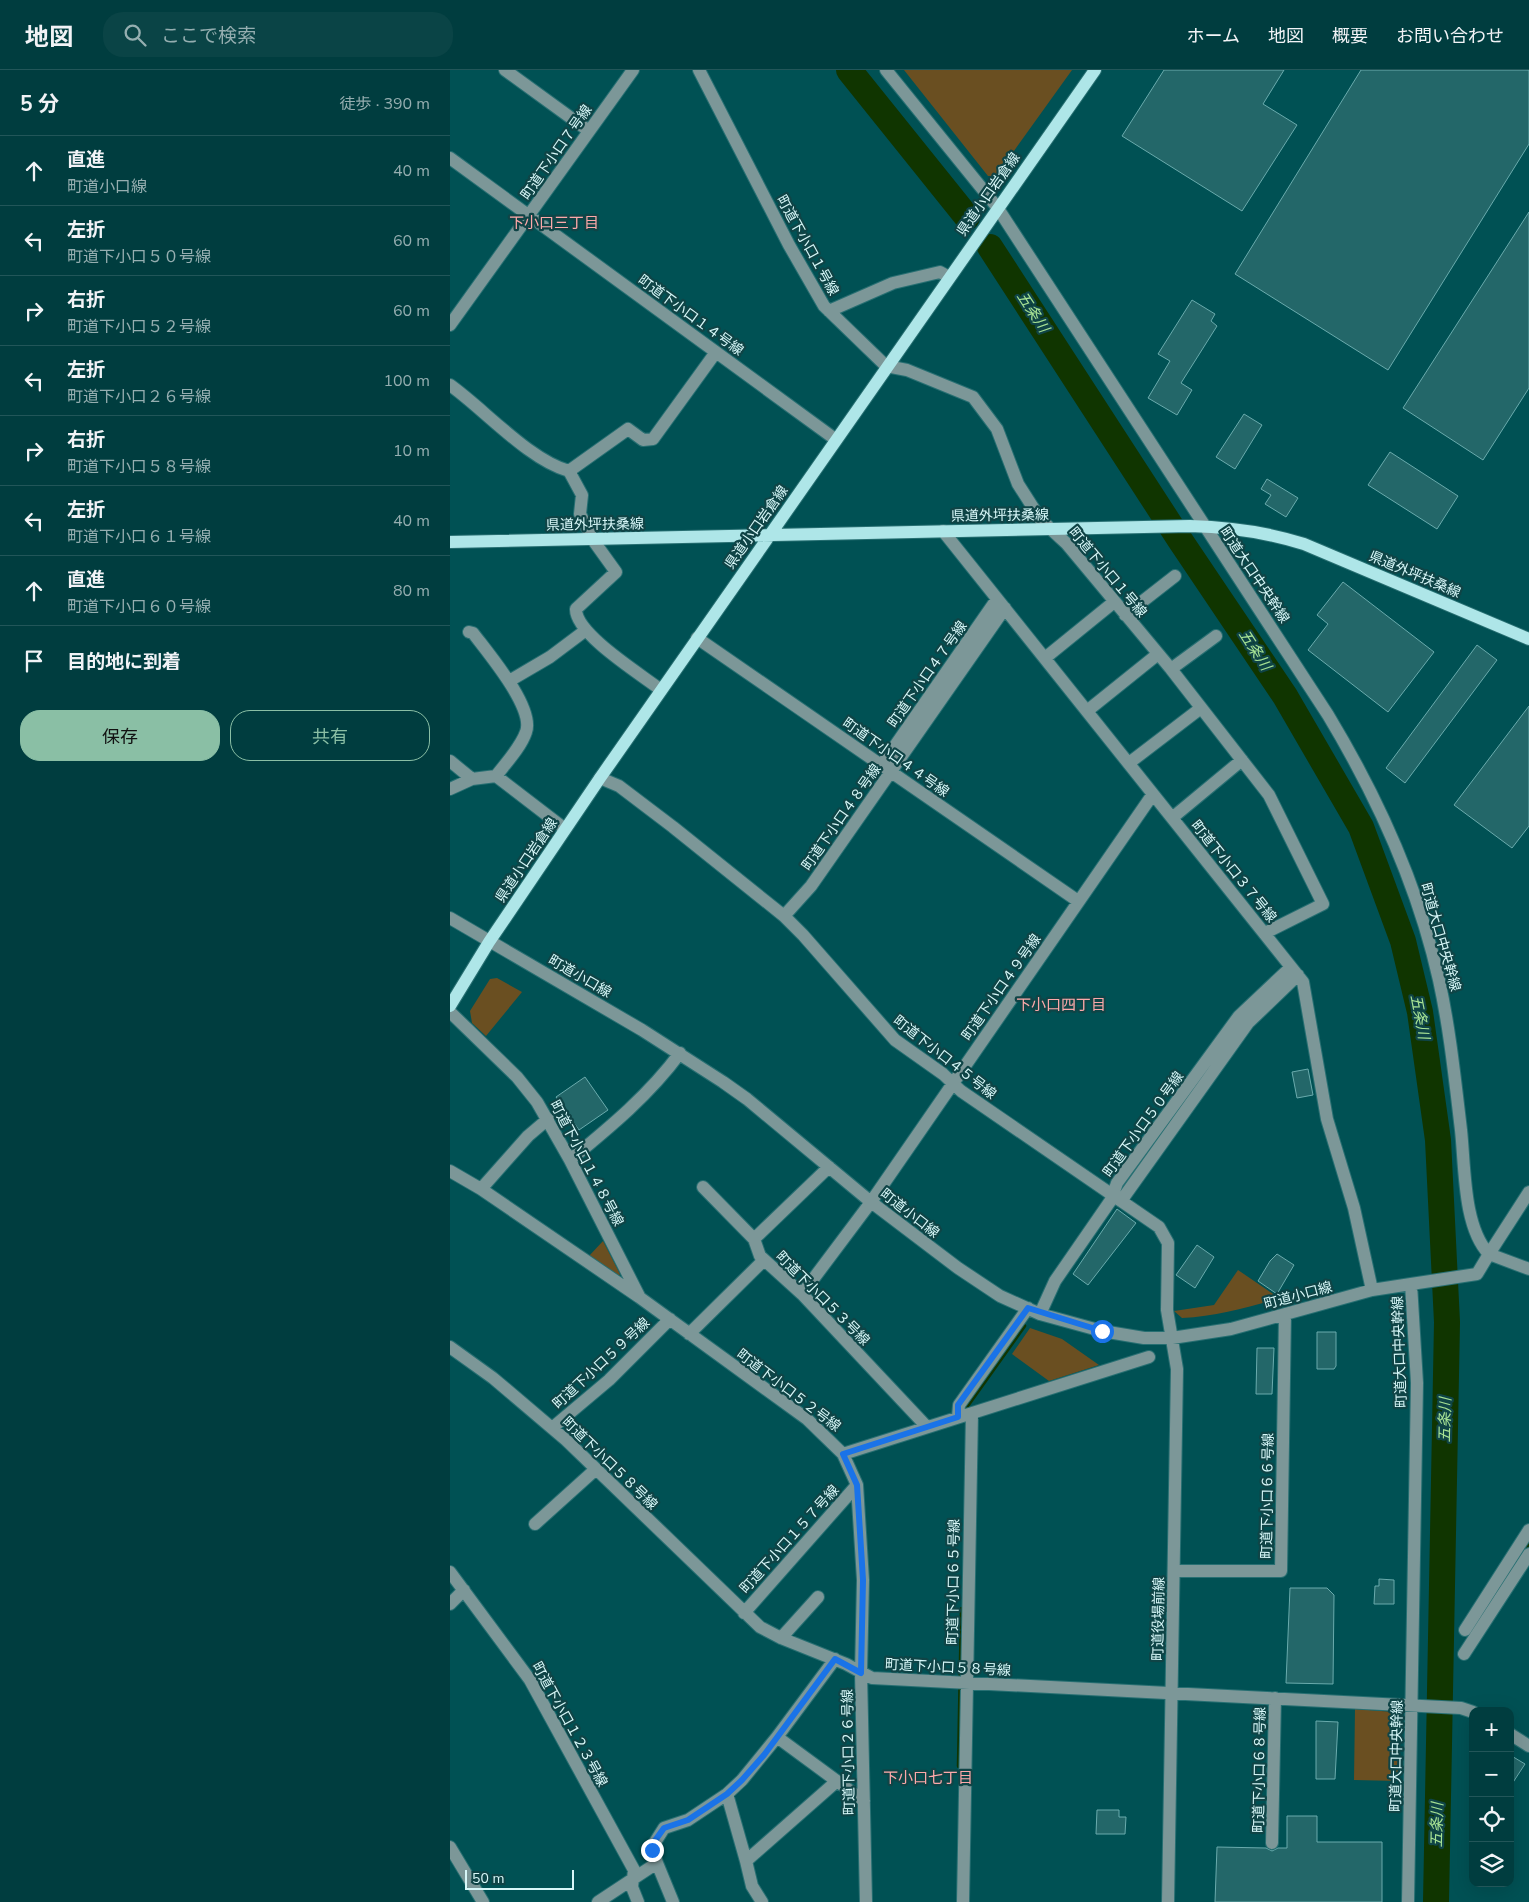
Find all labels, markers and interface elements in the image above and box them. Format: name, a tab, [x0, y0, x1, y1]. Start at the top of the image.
search box	[103, 12, 453, 57]
text: 地図	[25, 21, 73, 53]
icon: search	[121, 21, 149, 49]
text: ここで検索	[161, 23, 256, 49]
text: ホーム	[1187, 24, 1240, 48]
text: 地図	[1268, 24, 1304, 48]
text: 概要	[1332, 24, 1368, 48]
text: お問い合わせ	[1396, 24, 1504, 48]
text: 5 分	[20, 90, 59, 118]
text: 徒歩 · 390 m	[340, 93, 430, 115]
street label: 町道下小口７号線	[517, 101, 596, 204]
text: 直進	[67, 147, 105, 173]
street label: 県道小口岩倉線	[953, 149, 1024, 240]
icon: ahead	[20, 157, 48, 185]
text: 40 m	[393, 160, 430, 182]
text: 町道小口線	[67, 176, 147, 198]
street label: 町道下小口１号線	[772, 192, 843, 299]
district label: 下小口三丁目	[509, 213, 599, 233]
text: 左折	[67, 217, 105, 243]
icon: left	[20, 227, 48, 255]
text: 60 m	[393, 230, 430, 252]
text: 町道下小口５０号線	[67, 246, 211, 268]
street label: 町道下小口１４号線	[634, 271, 747, 360]
text: 右折	[67, 287, 105, 313]
water label: 五条川	[1012, 288, 1055, 338]
icon: right	[20, 297, 48, 325]
text: 60 m	[393, 300, 430, 322]
text: 町道下小口５２号線	[67, 316, 211, 338]
text: 左折	[67, 357, 105, 383]
icon: left	[20, 367, 48, 395]
text: 100 m	[383, 370, 430, 392]
text: 町道下小口２６号線	[67, 386, 211, 408]
text: 右折	[67, 427, 105, 453]
icon: right	[20, 437, 48, 465]
text: 10 m	[393, 440, 430, 462]
text: 町道下小口５８号線	[67, 456, 211, 478]
street label: 県道小口岩倉線	[721, 482, 792, 573]
text: 左折	[67, 497, 105, 523]
street label: 県道外坪扶桑線	[951, 505, 1049, 526]
icon: left	[20, 507, 48, 535]
text: 40 m	[393, 510, 430, 532]
street label: 県道外坪扶桑線	[546, 514, 644, 535]
street label: 町道下小口１号線	[1064, 523, 1151, 621]
street label: 町道大口中央幹線	[1215, 524, 1294, 627]
text: 町道下小口６１号線	[67, 526, 211, 548]
street label: 県道外坪扶桑線	[1366, 547, 1464, 602]
text: 直進	[67, 567, 105, 593]
icon: ahead	[20, 577, 48, 605]
text: 80 m	[393, 580, 430, 602]
text: 町道下小口６０号線	[67, 596, 211, 618]
street label: 町道下小口４７号線	[883, 617, 971, 731]
water label: 五条川	[1234, 626, 1277, 676]
icon: arrive	[20, 647, 48, 675]
text: 目的地に到着	[67, 649, 181, 675]
button: 保存	[20, 710, 220, 761]
button: 共有	[230, 710, 430, 761]
street label: 町道下小口４４号線	[839, 713, 953, 801]
street label: 町道下小口４８号線	[797, 760, 885, 874]
street label: 県道小口岩倉線	[491, 814, 562, 906]
street label: 町道下小口３７号線	[1187, 816, 1281, 926]
street label: 町道大口中央幹線	[1416, 881, 1465, 994]
street label: 町道下小口４９号線	[957, 930, 1045, 1044]
street label: 町道小口線	[545, 951, 615, 1002]
water label: 五条川	[1406, 993, 1434, 1043]
district label: 下小口四丁目	[1016, 995, 1106, 1015]
street label: 町道下小口４５号線	[889, 1011, 1000, 1104]
street label: 町道下小口５０号線	[1099, 1068, 1188, 1181]
street label: 町道下小口１４８号線	[545, 1097, 628, 1230]
street label: 町道小口線	[876, 1184, 943, 1242]
street label: 町道下小口５３号線	[771, 1247, 874, 1350]
street label: 町道小口線	[1262, 1277, 1334, 1314]
street label: 町道大口中央幹線	[1388, 1296, 1411, 1408]
street label: 町道下小口５９号線	[549, 1313, 654, 1413]
route start	[1091, 1320, 1114, 1343]
street label: 町道下小口５２号線	[733, 1345, 845, 1436]
water label: 五条川	[1435, 1395, 1455, 1443]
street label: 町道下小口５８号線	[558, 1413, 662, 1514]
street label: 町道下小口６６号線	[1257, 1433, 1278, 1559]
street label: 町道下小口１５７号線	[735, 1481, 843, 1598]
street label: 町道下小口６５号線	[943, 1519, 964, 1645]
street label: 町道役場前線	[1148, 1577, 1169, 1661]
street label: 町道下小口５８号線	[885, 1655, 1011, 1680]
street label: 町道下小口１２３号線	[527, 1658, 612, 1790]
street label: 町道下小口２６号線	[838, 1689, 859, 1815]
street label: 町道大口中央幹線	[1386, 1700, 1407, 1812]
street label: 町道下小口６８号線	[1249, 1707, 1270, 1833]
map controls	[1469, 1707, 1514, 1887]
button: +	[1469, 1707, 1514, 1752]
button: −	[1469, 1752, 1514, 1797]
district label: 下小口七丁目	[883, 1768, 973, 1788]
button: locate	[1469, 1797, 1514, 1842]
water label: 五条川	[1427, 1800, 1447, 1848]
route end	[641, 1839, 664, 1862]
button: layers	[1469, 1842, 1514, 1887]
scale bar	[465, 1867, 574, 1890]
text: 50 m	[472, 1869, 504, 1888]

